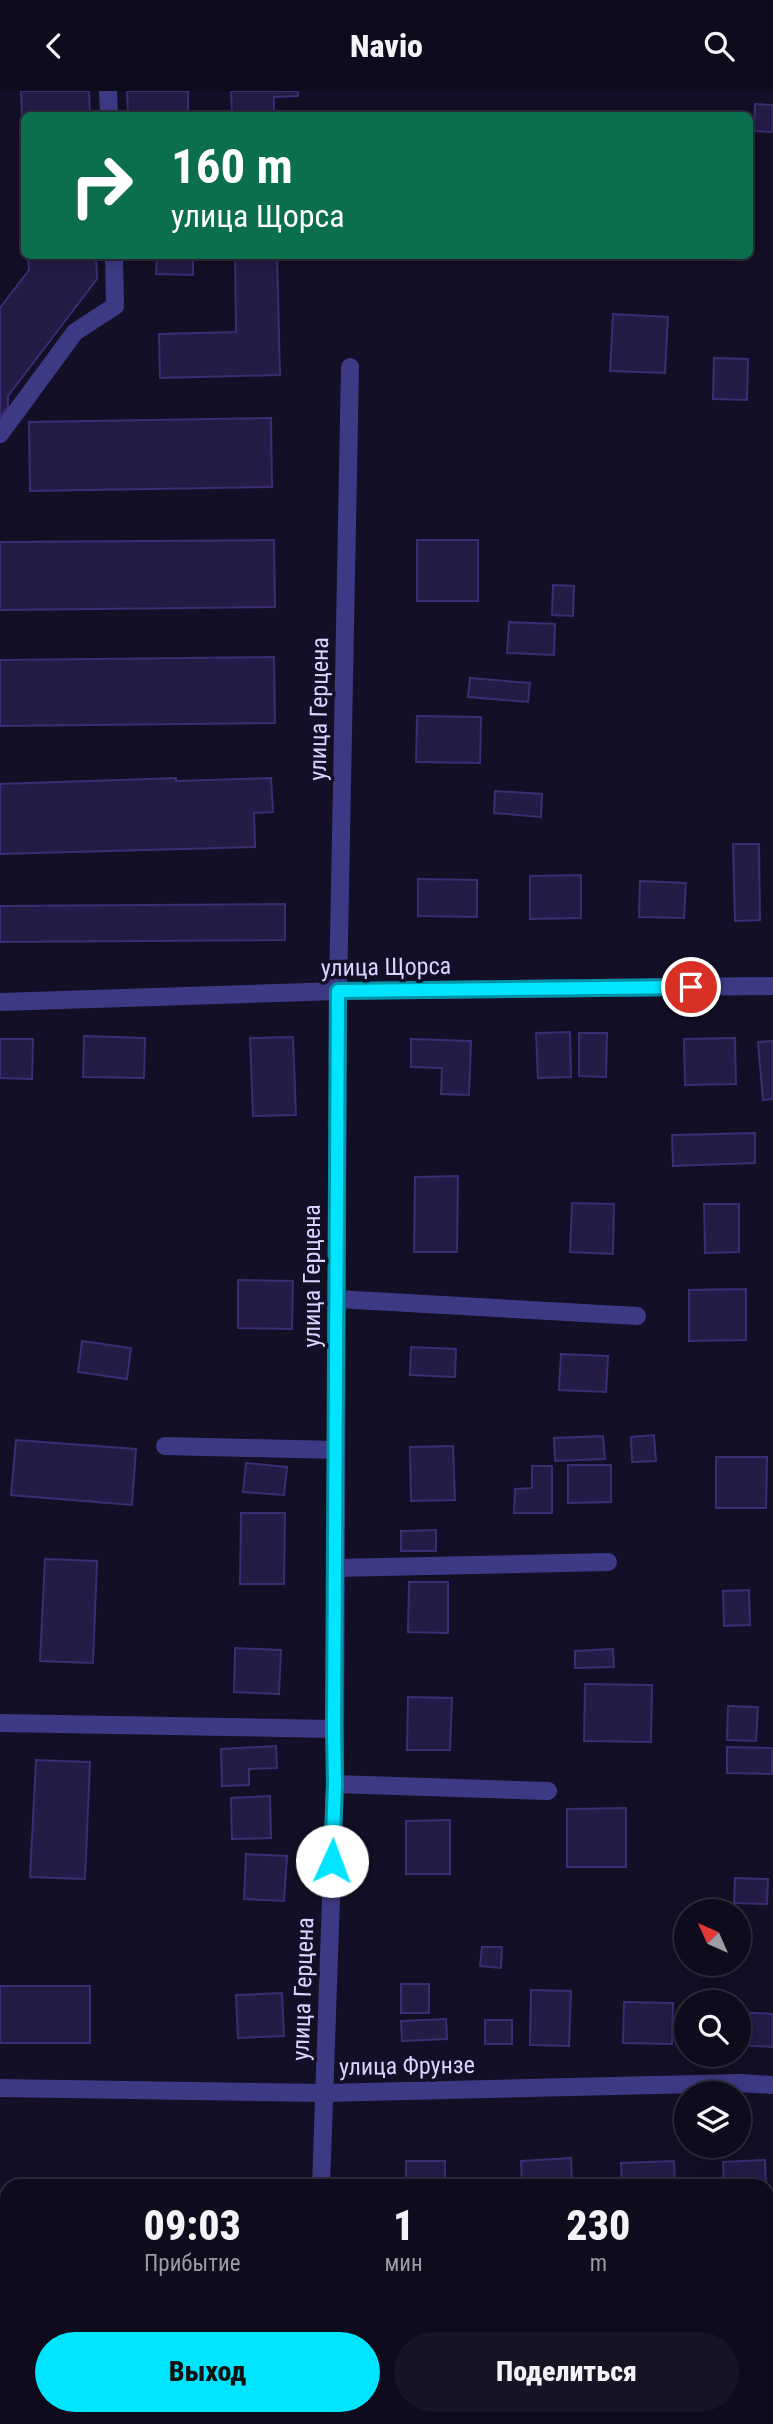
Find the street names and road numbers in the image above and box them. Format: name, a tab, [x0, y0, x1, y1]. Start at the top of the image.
street label: улица Герцена	[304, 637, 334, 781]
street label: улица Щорса	[321, 952, 451, 982]
street label: улица Герцена	[298, 1204, 326, 1348]
street label: улица Герцена	[287, 1917, 319, 2061]
street label: улица Фрунзе	[339, 2051, 475, 2081]

